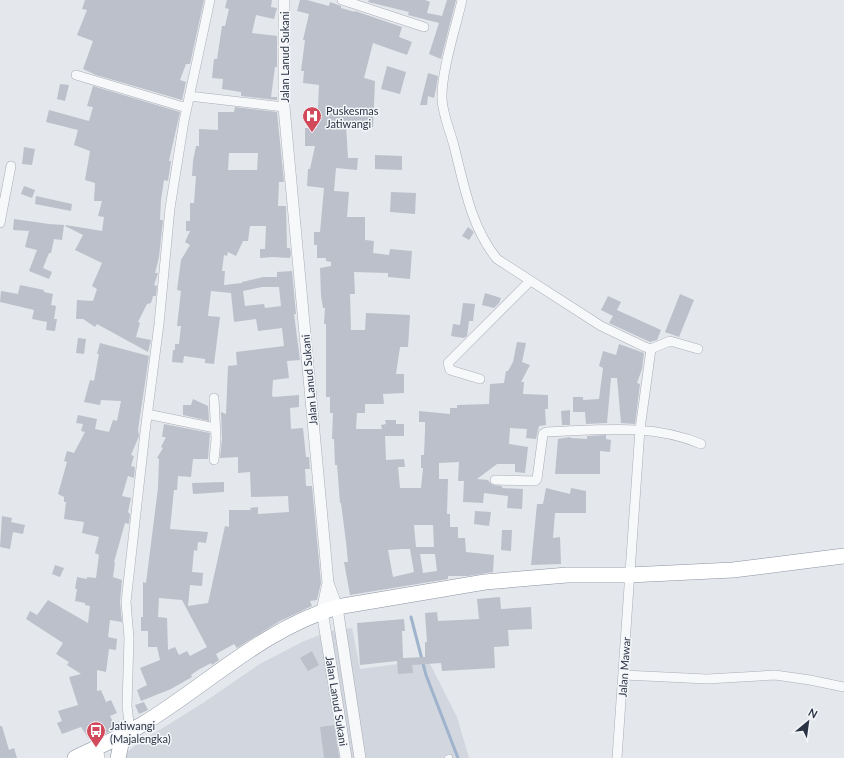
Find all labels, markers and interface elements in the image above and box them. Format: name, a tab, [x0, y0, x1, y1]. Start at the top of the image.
street label: Jalan Lanud Sukani	[278, 11, 291, 103]
place label: Puskesmas Jatiwangi	[326, 104, 379, 130]
hospital icon: Puskesmas Jatiwangi	[301, 105, 323, 133]
street label: Jalan Lanud Sukani	[299, 334, 319, 426]
street label: Jalan Mawar	[615, 636, 633, 698]
street label: Jalan Lanud Sukani	[323, 655, 351, 747]
north arrow	[788, 702, 828, 742]
text: N	[806, 705, 820, 721]
place label: Jatiwangi (Majalengka)	[110, 719, 171, 745]
bus stop icon: Jatiwangi (Majalengka)	[85, 720, 107, 748]

